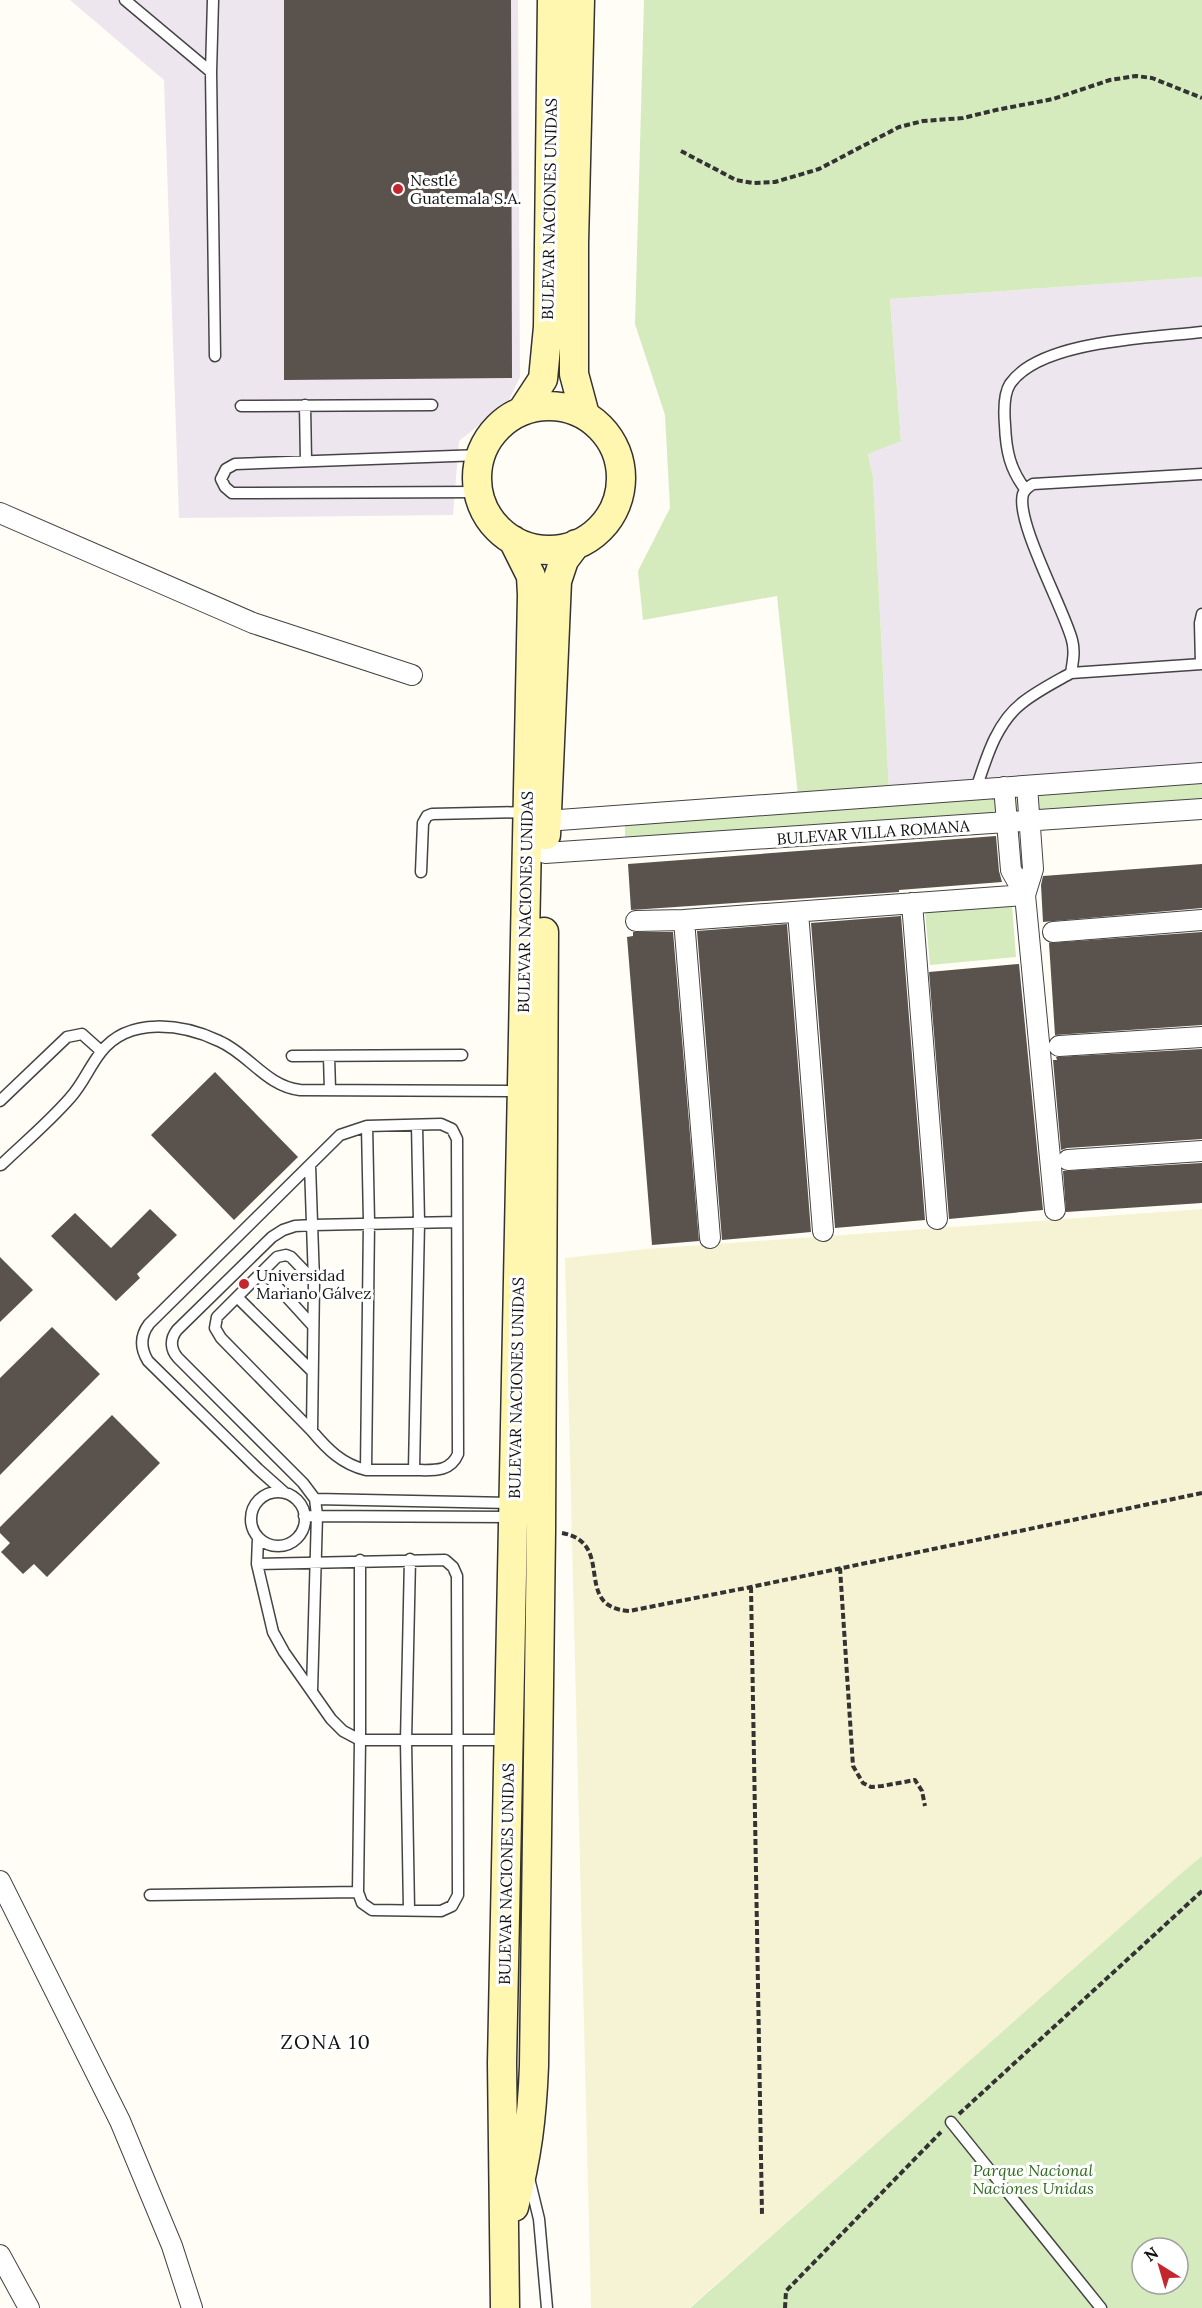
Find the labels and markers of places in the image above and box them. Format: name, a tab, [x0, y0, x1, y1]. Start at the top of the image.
place label: Nestlé Guatemala S.A.	[410, 170, 522, 208]
marker: Nestlé Guatemala S.A.	[391, 182, 405, 196]
place label: Universidad Mariano Gálvez	[256, 1265, 371, 1303]
marker: Universidad Mariano Gálvez	[237, 1277, 251, 1291]

